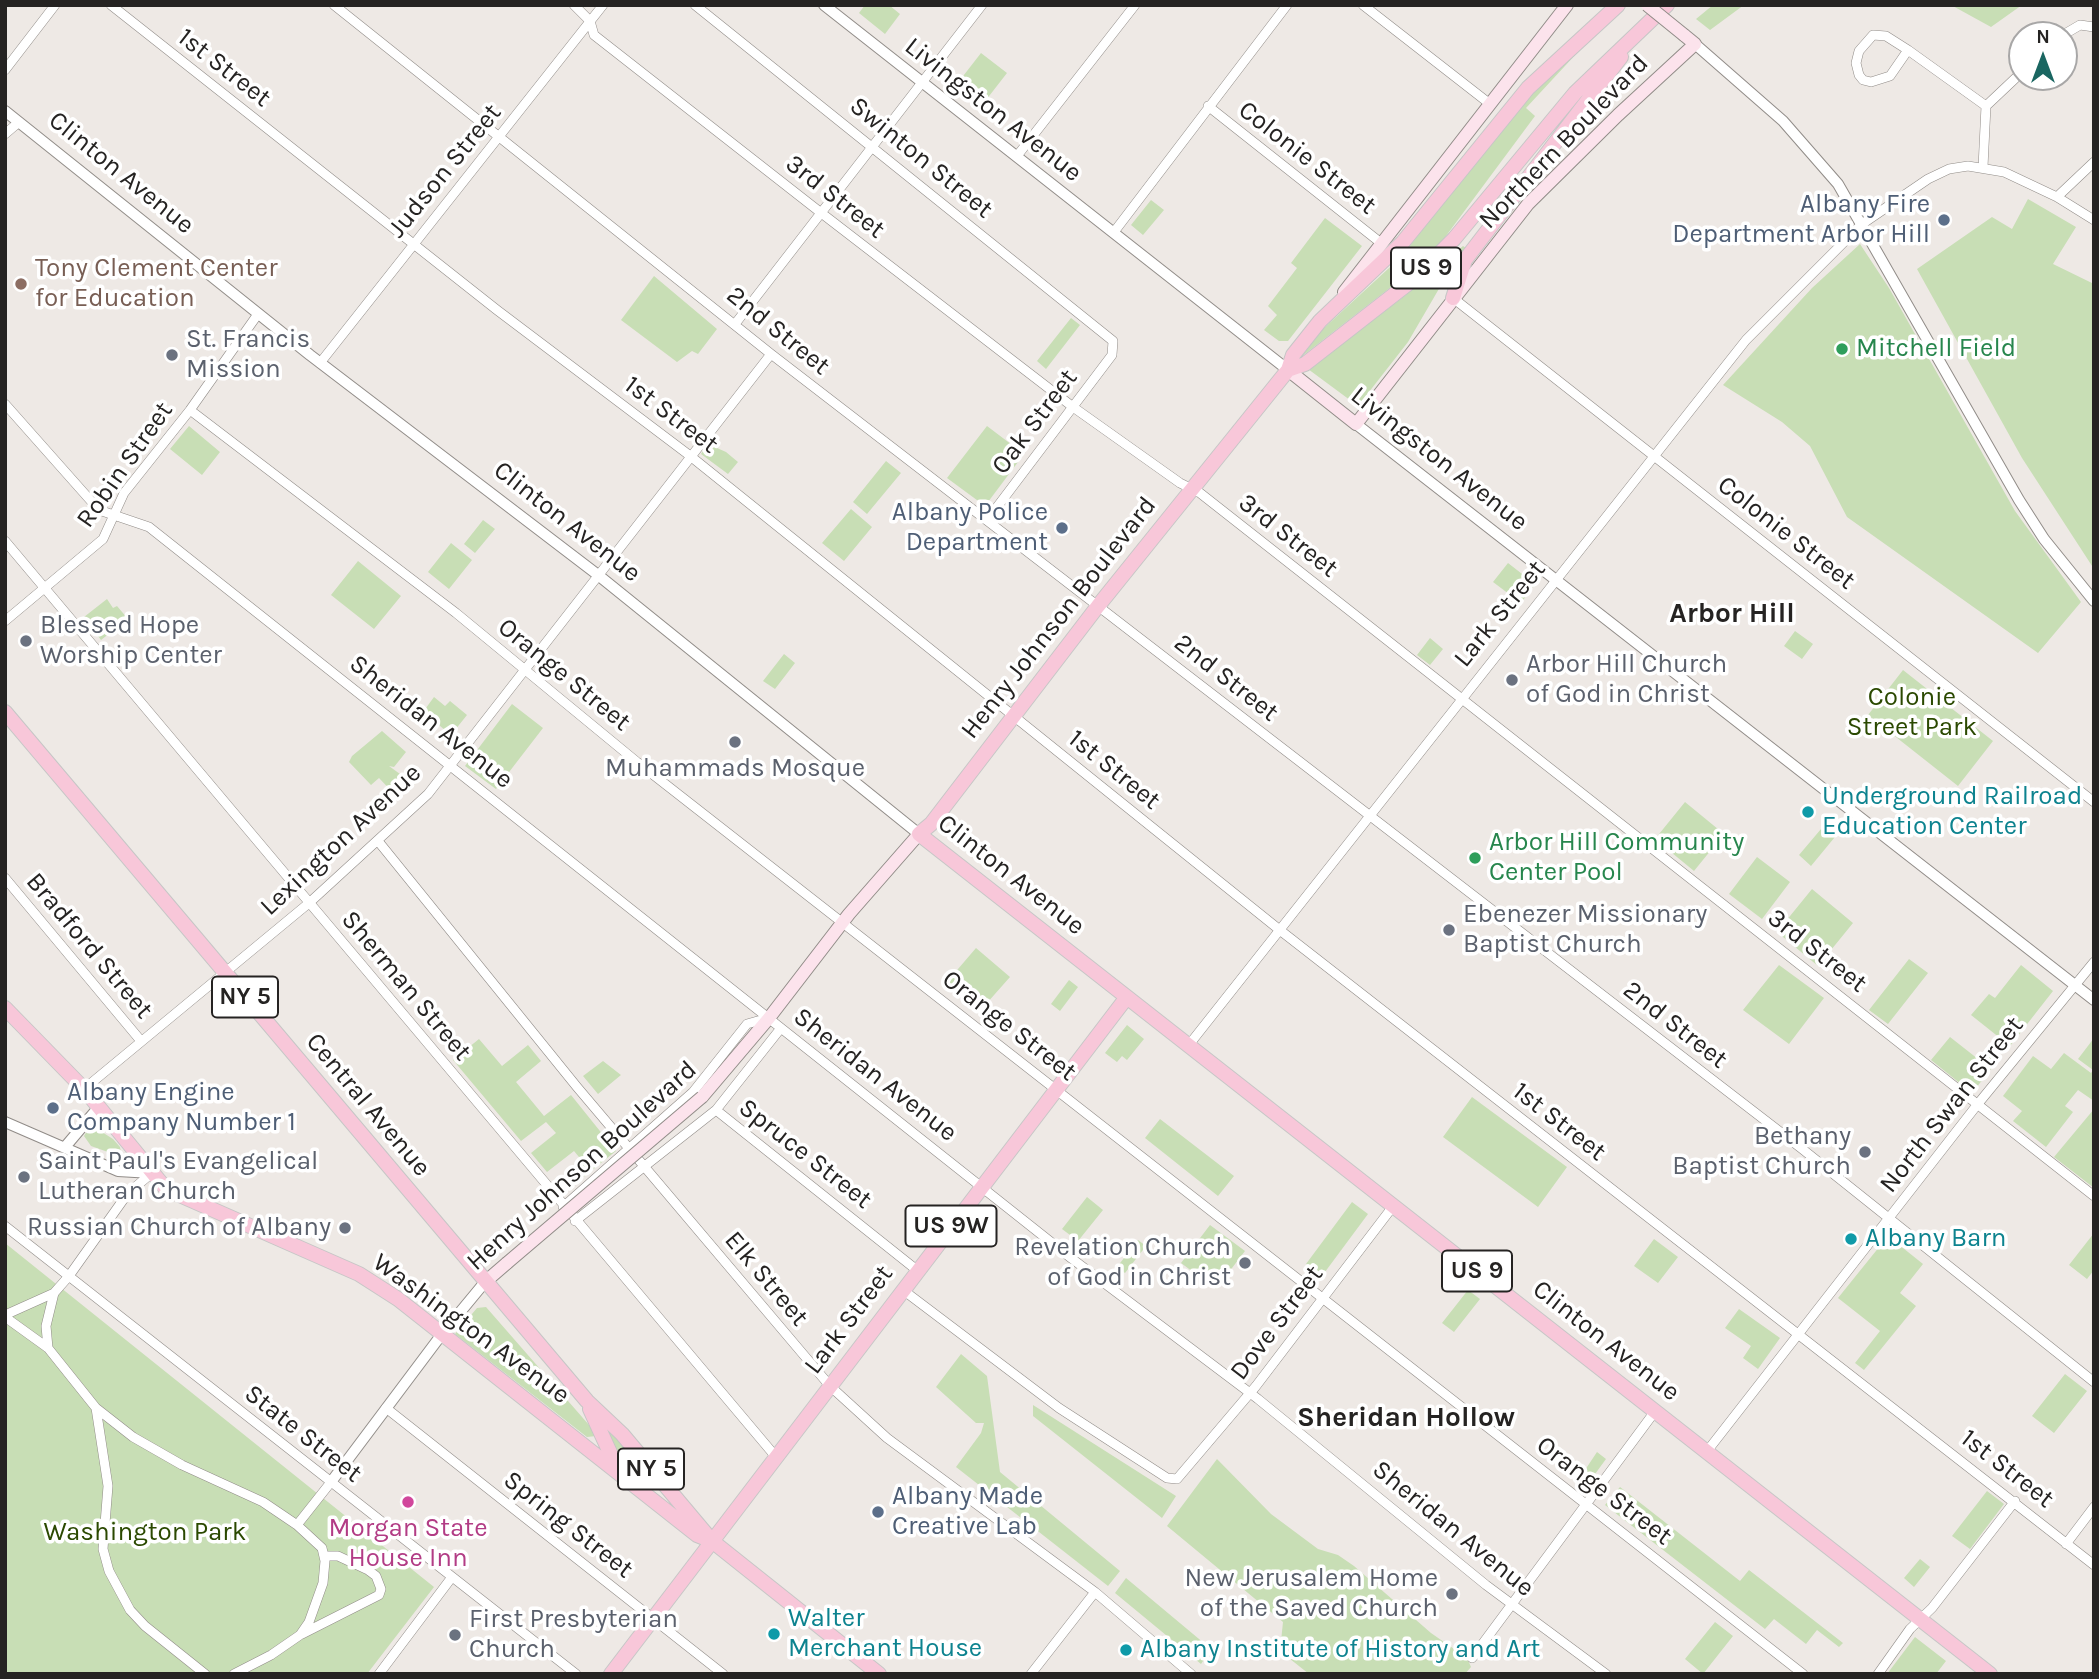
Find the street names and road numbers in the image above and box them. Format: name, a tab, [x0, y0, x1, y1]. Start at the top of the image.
street label: 1st Street	[171, 22, 277, 114]
street label: Livingston Avenue	[898, 31, 1088, 189]
street label: Northern Boulevard	[1473, 48, 1655, 236]
street label: Swinton Street	[843, 91, 999, 225]
street label: Colonie Street	[1232, 95, 1382, 221]
street label: Judson Street	[382, 98, 508, 244]
street label: Clinton Avenue	[42, 105, 200, 241]
street label: 3rd Street	[779, 148, 891, 246]
road number: US 9	[1391, 247, 1461, 288]
street label: 2nd Street	[720, 280, 836, 382]
street label: Oak Street	[985, 363, 1085, 481]
street label: 1st Street	[618, 370, 724, 460]
street label: Livingston Avenue	[1344, 380, 1534, 538]
street label: Robin Street	[70, 396, 180, 534]
street label: Clinton Avenue	[487, 455, 647, 589]
street label: Colonie Street	[1711, 470, 1861, 596]
street label: 3rd Street	[1232, 487, 1344, 585]
street label: Henry Johnson Boulevard	[955, 491, 1163, 745]
street label: Lark Street	[1448, 554, 1552, 674]
street label: Orange Street	[491, 612, 637, 738]
street label: 2nd Street	[1168, 628, 1284, 728]
street label: Sheridan Avenue	[343, 648, 519, 796]
street label: 1st Street	[1062, 723, 1166, 817]
street label: Lexington Avenue	[254, 758, 428, 922]
street label: Clinton Avenue	[931, 808, 1091, 942]
street label: Bradford Street	[19, 867, 159, 1025]
street label: 3rd Street	[1761, 902, 1873, 1000]
street label: Sherman Street	[334, 905, 478, 1067]
street label: Orange Street	[936, 964, 1082, 1088]
street label: 2nd Street	[1617, 975, 1733, 1075]
road number: NY 5	[212, 976, 278, 1017]
street label: Sheridan Avenue	[787, 1001, 963, 1149]
street label: North Swan Street	[1873, 1011, 2031, 1199]
street label: Central Avenue	[299, 1027, 437, 1183]
street label: Henry Johnson Boulevard	[461, 1054, 703, 1278]
street label: 1st Street	[1506, 1076, 1612, 1168]
street label: Spruce Street	[732, 1092, 878, 1216]
road number: US 9W	[906, 1206, 996, 1246]
street label: Elk Street	[717, 1225, 815, 1333]
street label: Washington Avenue	[367, 1247, 575, 1411]
road number: US 9	[1442, 1251, 1512, 1292]
street label: Lark Street	[798, 1259, 900, 1381]
street label: Dove Street	[1224, 1260, 1330, 1386]
street label: Clinton Avenue	[1526, 1274, 1686, 1408]
street label: State Street	[238, 1378, 368, 1490]
street label: 1st Street	[1954, 1423, 2060, 1515]
street label: Orange Street	[1530, 1430, 1678, 1552]
road number: NY 5	[618, 1448, 684, 1490]
street label: Sheridan Avenue	[1366, 1454, 1540, 1604]
street label: Spring Street	[497, 1465, 639, 1585]

